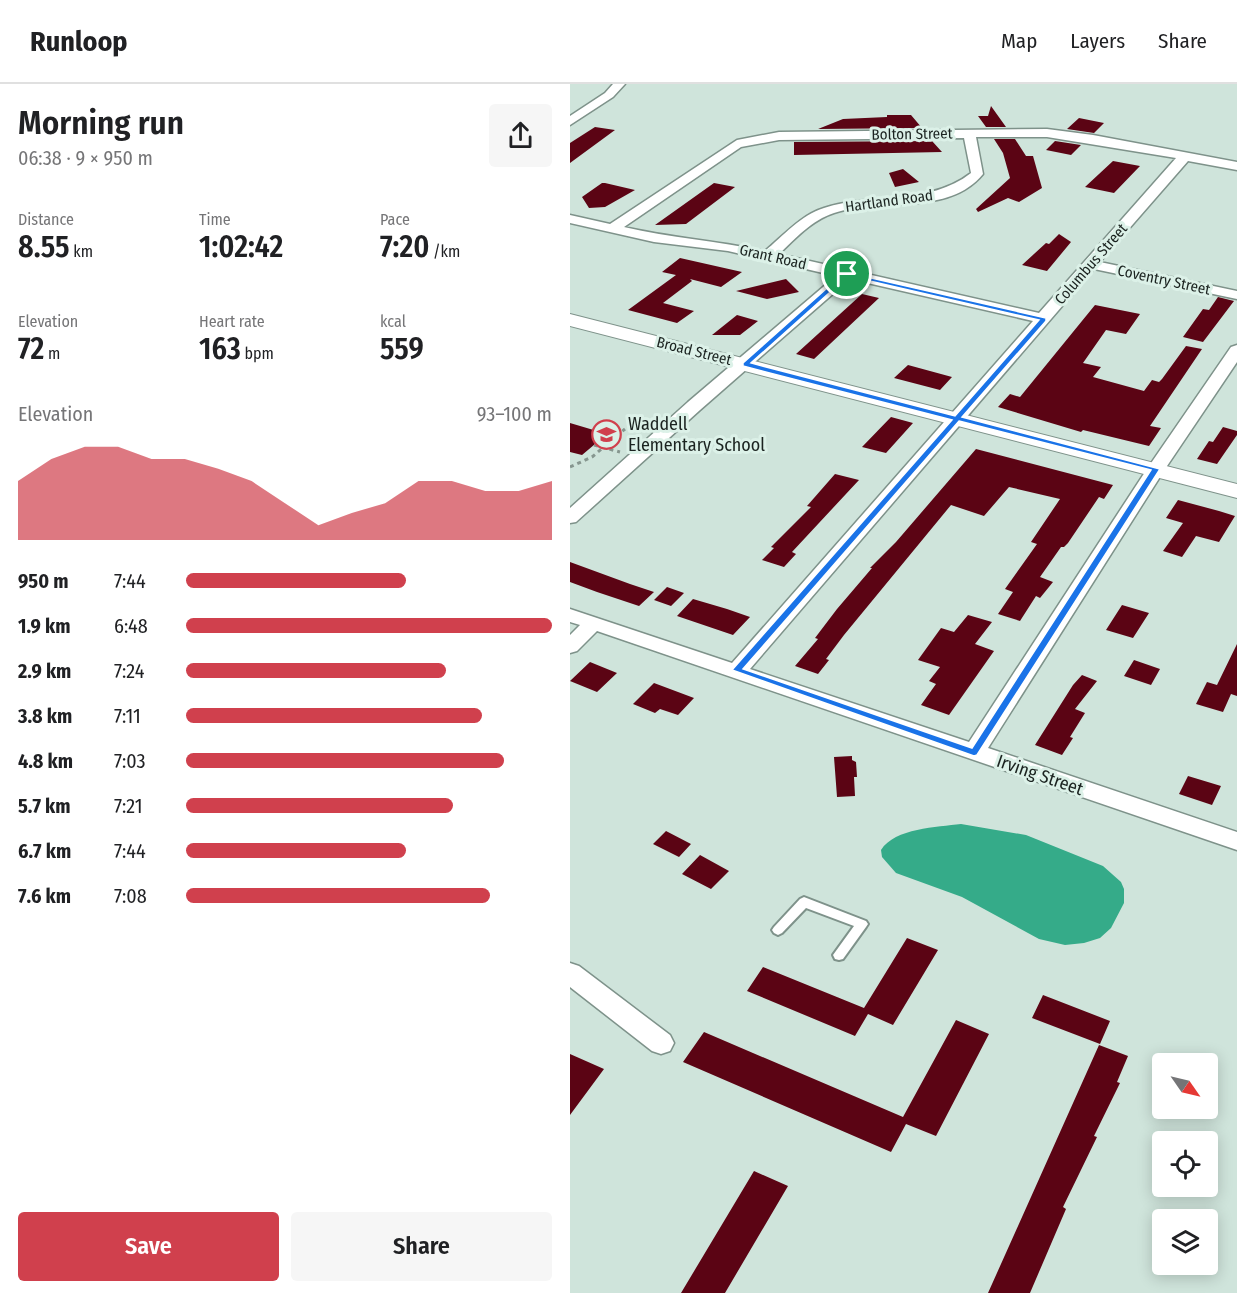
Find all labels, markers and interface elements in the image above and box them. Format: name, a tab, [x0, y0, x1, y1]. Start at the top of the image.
text: Runloop	[30, 25, 128, 58]
text: Map	[1001, 28, 1037, 54]
text: Layers	[1070, 28, 1125, 54]
text: Share	[1158, 28, 1207, 54]
text: Morning run	[18, 103, 184, 143]
button: share	[489, 104, 552, 167]
street label: Bolton Street	[871, 124, 953, 144]
text: 06:38 · 9 × 950 m	[18, 146, 153, 170]
street label: Hartland Road	[844, 186, 934, 216]
text: Distance	[18, 210, 74, 229]
text: Time	[199, 210, 231, 229]
text: Pace	[380, 210, 410, 229]
street label: Columbus Street	[1051, 220, 1131, 308]
text: 8.55	[18, 229, 70, 265]
text: 1:02:42	[199, 229, 283, 265]
text: 7:20	[380, 229, 429, 265]
street label: Grant Road	[738, 241, 808, 273]
text: km	[70, 242, 93, 261]
text: /km	[429, 242, 460, 261]
pin	[821, 248, 872, 299]
icon: arrive	[830, 257, 863, 290]
street label: Coventry Street	[1116, 261, 1212, 299]
text: Elevation	[18, 312, 78, 331]
text: Heart rate	[199, 312, 265, 331]
text: kcal	[380, 312, 406, 331]
text: 72	[18, 331, 44, 367]
text: 163	[199, 331, 241, 367]
text: 559	[380, 331, 424, 367]
street label: Broad Street	[655, 333, 733, 369]
text: m	[44, 344, 60, 363]
text: bpm	[241, 344, 274, 363]
text: Elevation	[18, 402, 93, 426]
text: 93–100 m	[477, 402, 552, 426]
place label: Waddell Elementary School	[628, 413, 765, 456]
school or university icon: Waddell Elementary School	[591, 418, 623, 450]
text: 950 m	[18, 569, 69, 593]
text: 7:44	[114, 569, 146, 593]
text: 1.9 km	[18, 614, 71, 638]
text: 6:48	[114, 614, 148, 638]
text: 2.9 km	[18, 659, 71, 683]
text: 7:24	[114, 659, 144, 683]
text: 3.8 km	[18, 704, 72, 728]
text: 7:11	[114, 704, 141, 728]
text: 4.8 km	[18, 749, 73, 773]
text: 7:03	[114, 749, 146, 773]
street label: Irving Street	[994, 750, 1086, 800]
text: 5.7 km	[18, 794, 71, 818]
text: 7:21	[114, 794, 143, 818]
text: 6.7 km	[18, 839, 71, 863]
text: 7:44	[114, 839, 146, 863]
text: 7.6 km	[18, 884, 71, 908]
text: 7:08	[114, 884, 147, 908]
north arrow	[1152, 1053, 1218, 1119]
map controls	[1152, 1053, 1218, 1275]
button: locate	[1152, 1131, 1218, 1197]
button: layers	[1152, 1209, 1218, 1275]
button: Save	[18, 1212, 279, 1281]
button: Share	[291, 1212, 552, 1281]

